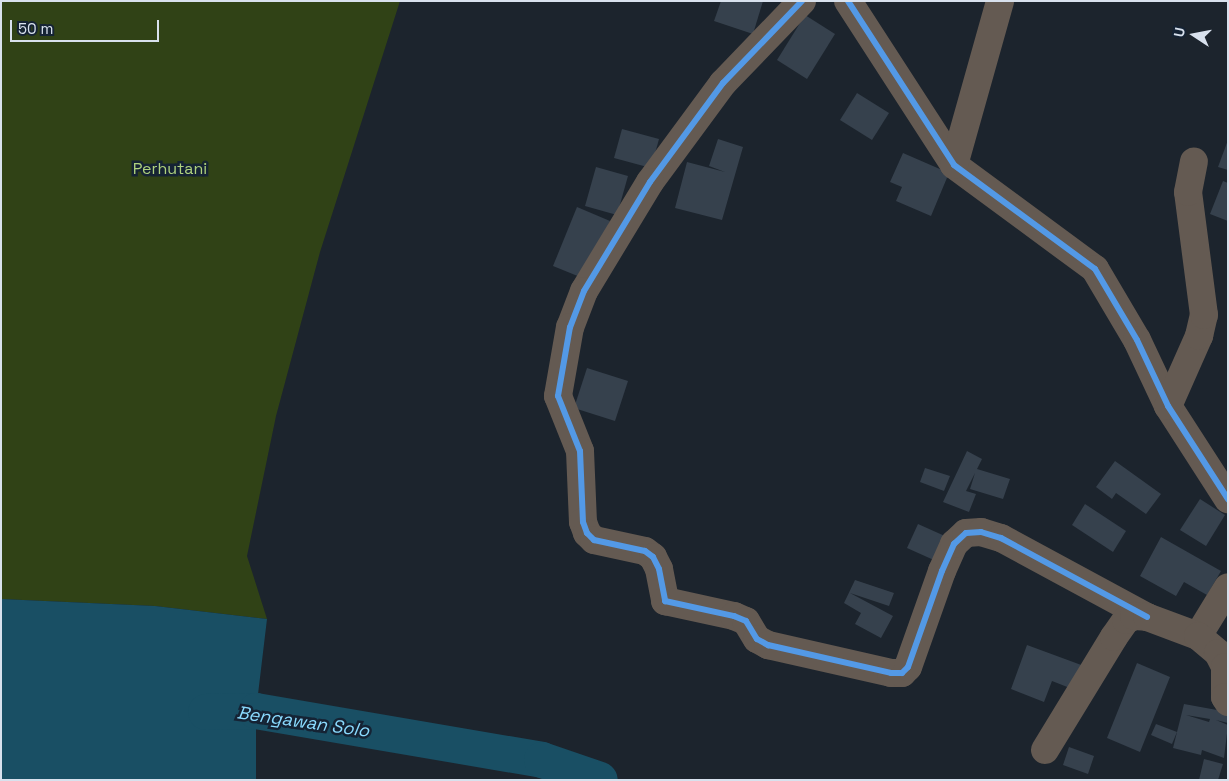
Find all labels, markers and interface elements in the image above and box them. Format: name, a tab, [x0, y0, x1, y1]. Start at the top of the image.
scale bar	[12, 10, 161, 42]
north arrow	[1169, 10, 1219, 60]
text: 50 m	[18, 19, 53, 38]
text: U	[1170, 26, 1189, 38]
park label: Perhutani	[133, 159, 207, 179]
water label: Bengawan Solo	[236, 702, 370, 742]

